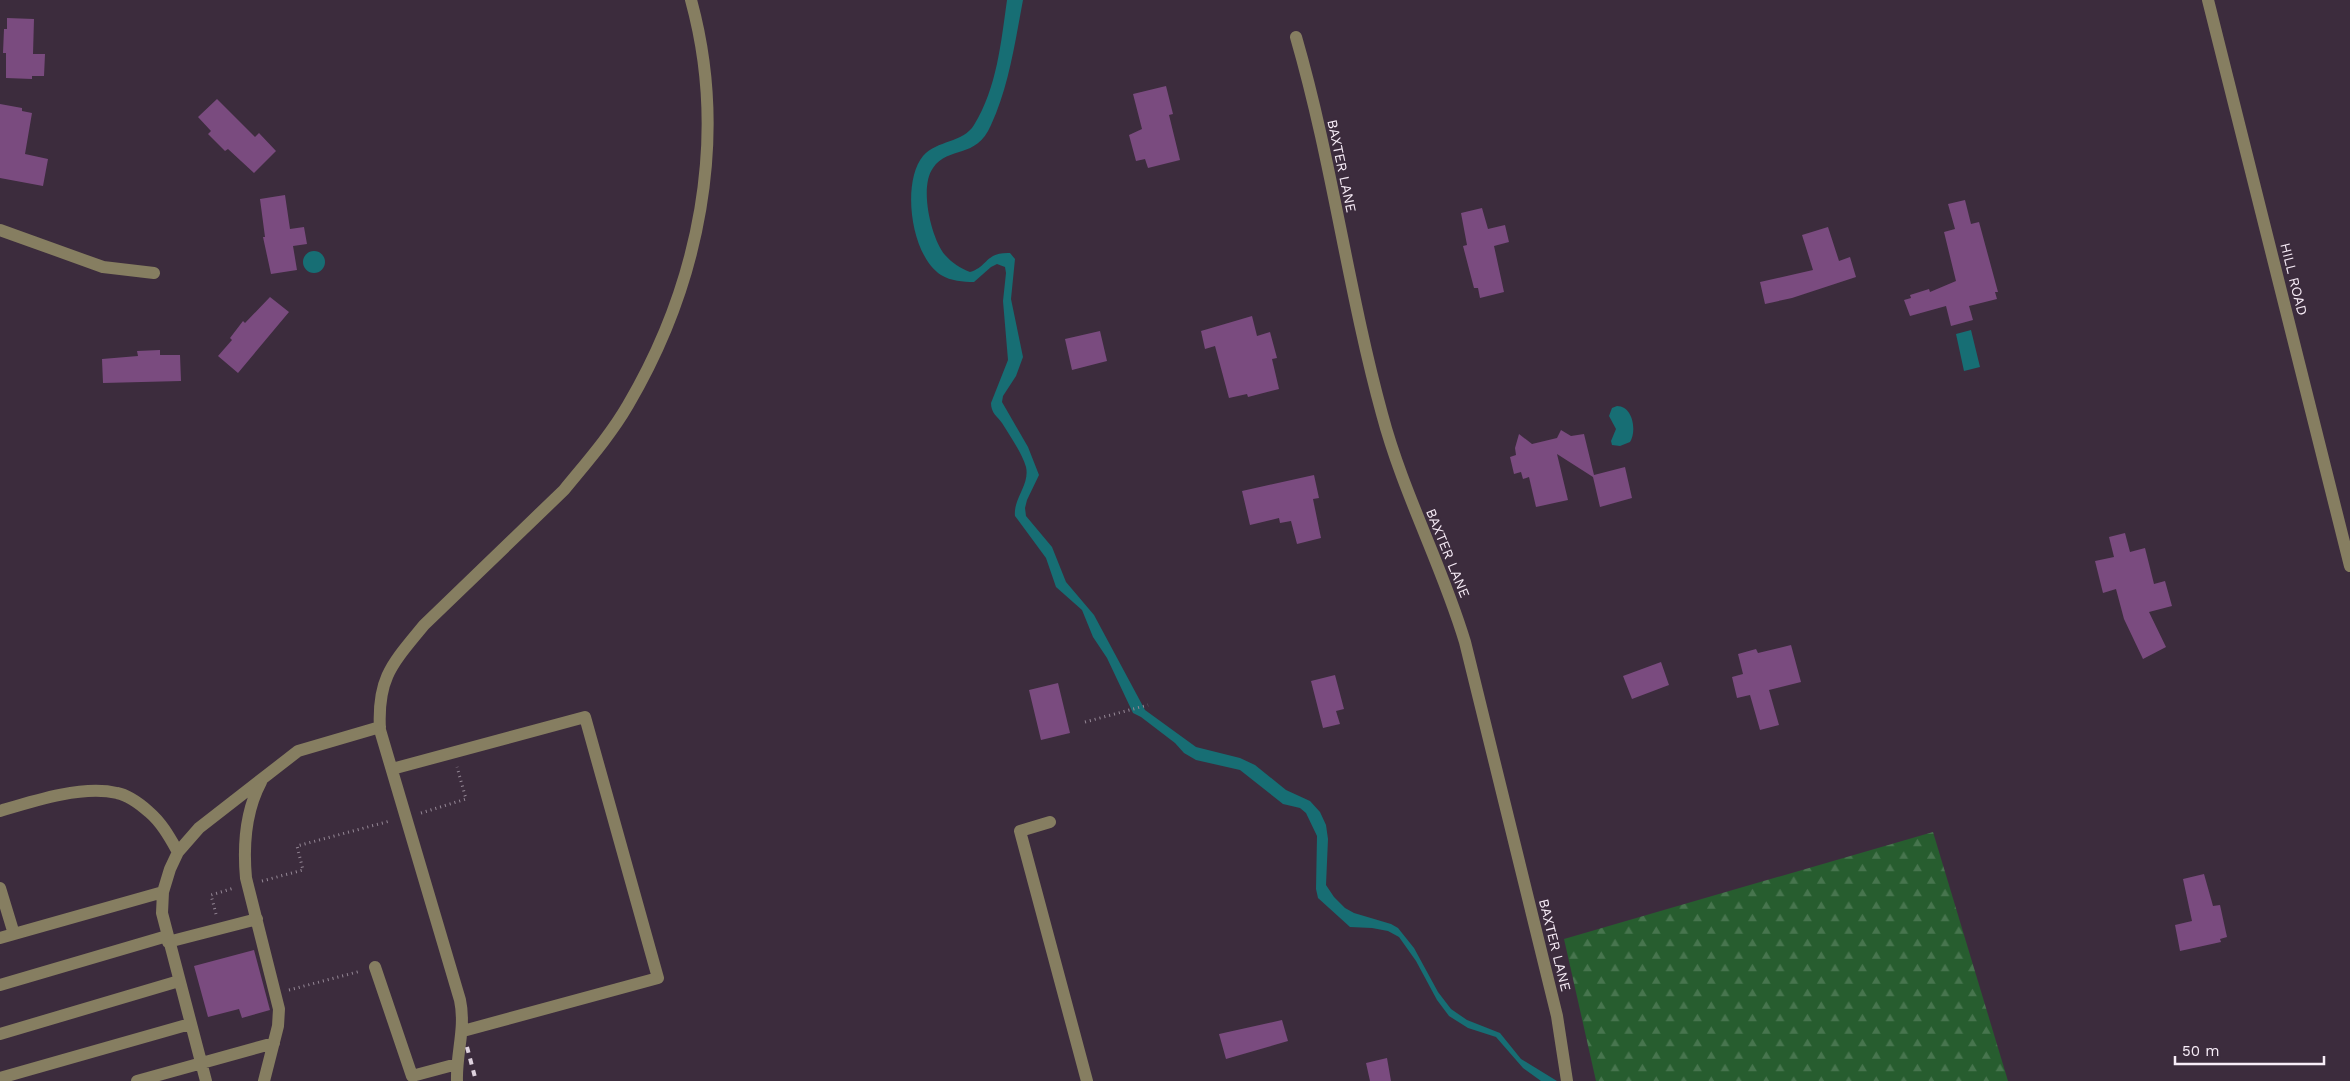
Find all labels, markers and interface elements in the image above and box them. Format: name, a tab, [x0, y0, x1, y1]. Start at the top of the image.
street label: BAXTER LANE	[1324, 118, 1360, 214]
street label: HILL ROAD	[2277, 241, 2311, 317]
street label: BAXTER LANE	[1423, 506, 1473, 600]
street label: BAXTER LANE	[1536, 897, 1574, 993]
scale bar	[2175, 1034, 2324, 1066]
text: 50 m	[2182, 1042, 2219, 1060]

